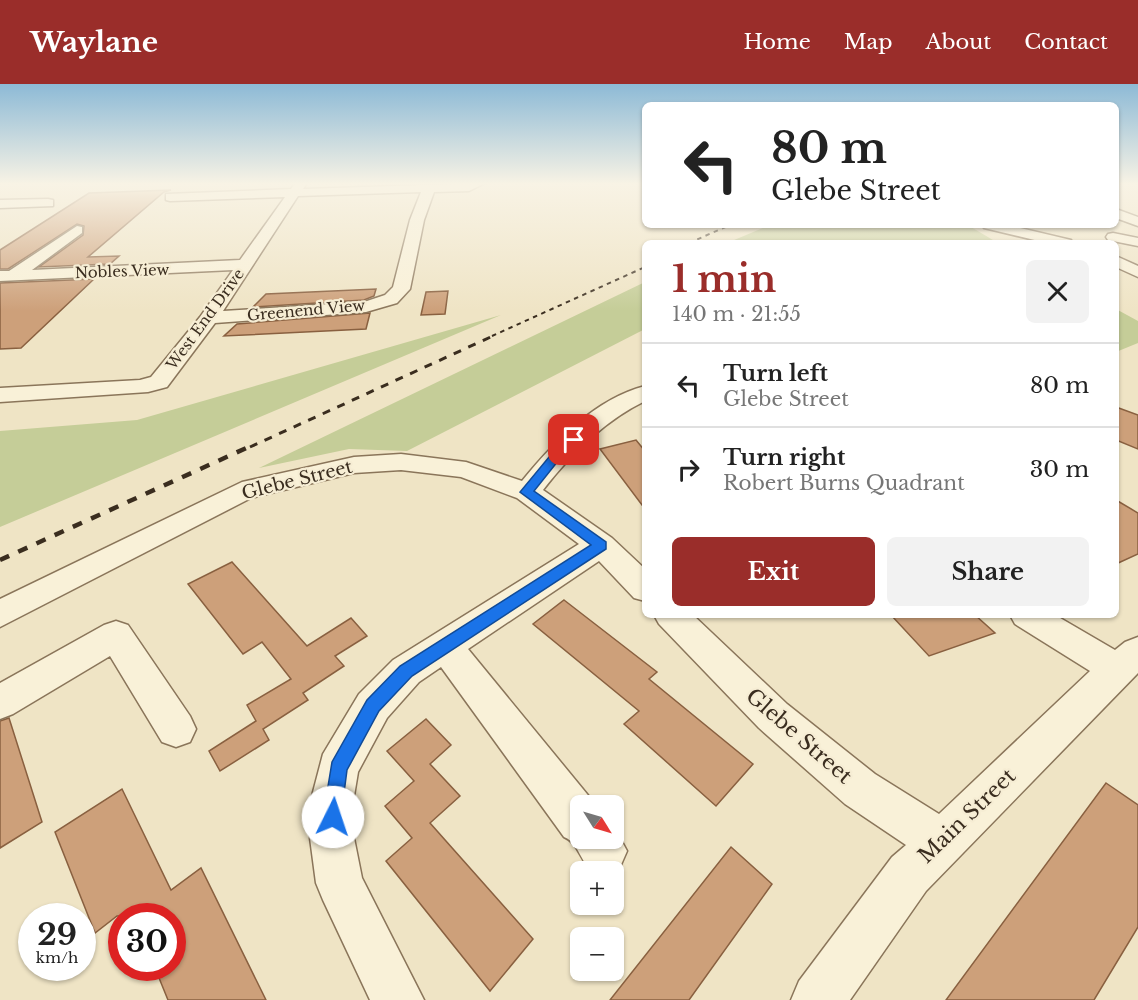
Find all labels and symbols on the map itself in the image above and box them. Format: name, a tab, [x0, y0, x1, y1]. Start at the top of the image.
street label: Nobles View	[74, 260, 170, 282]
street label: West End Drive	[161, 265, 248, 374]
street label: Greenend View	[246, 295, 366, 325]
pin	[548, 414, 599, 465]
street label: Glebe Street	[239, 456, 355, 504]
street label: Glebe Street	[741, 683, 857, 789]
street label: Main Street	[913, 763, 1021, 869]
position arrow	[301, 785, 365, 849]
north arrow	[570, 795, 624, 849]
speed limit sign: 30	[108, 903, 186, 981]

